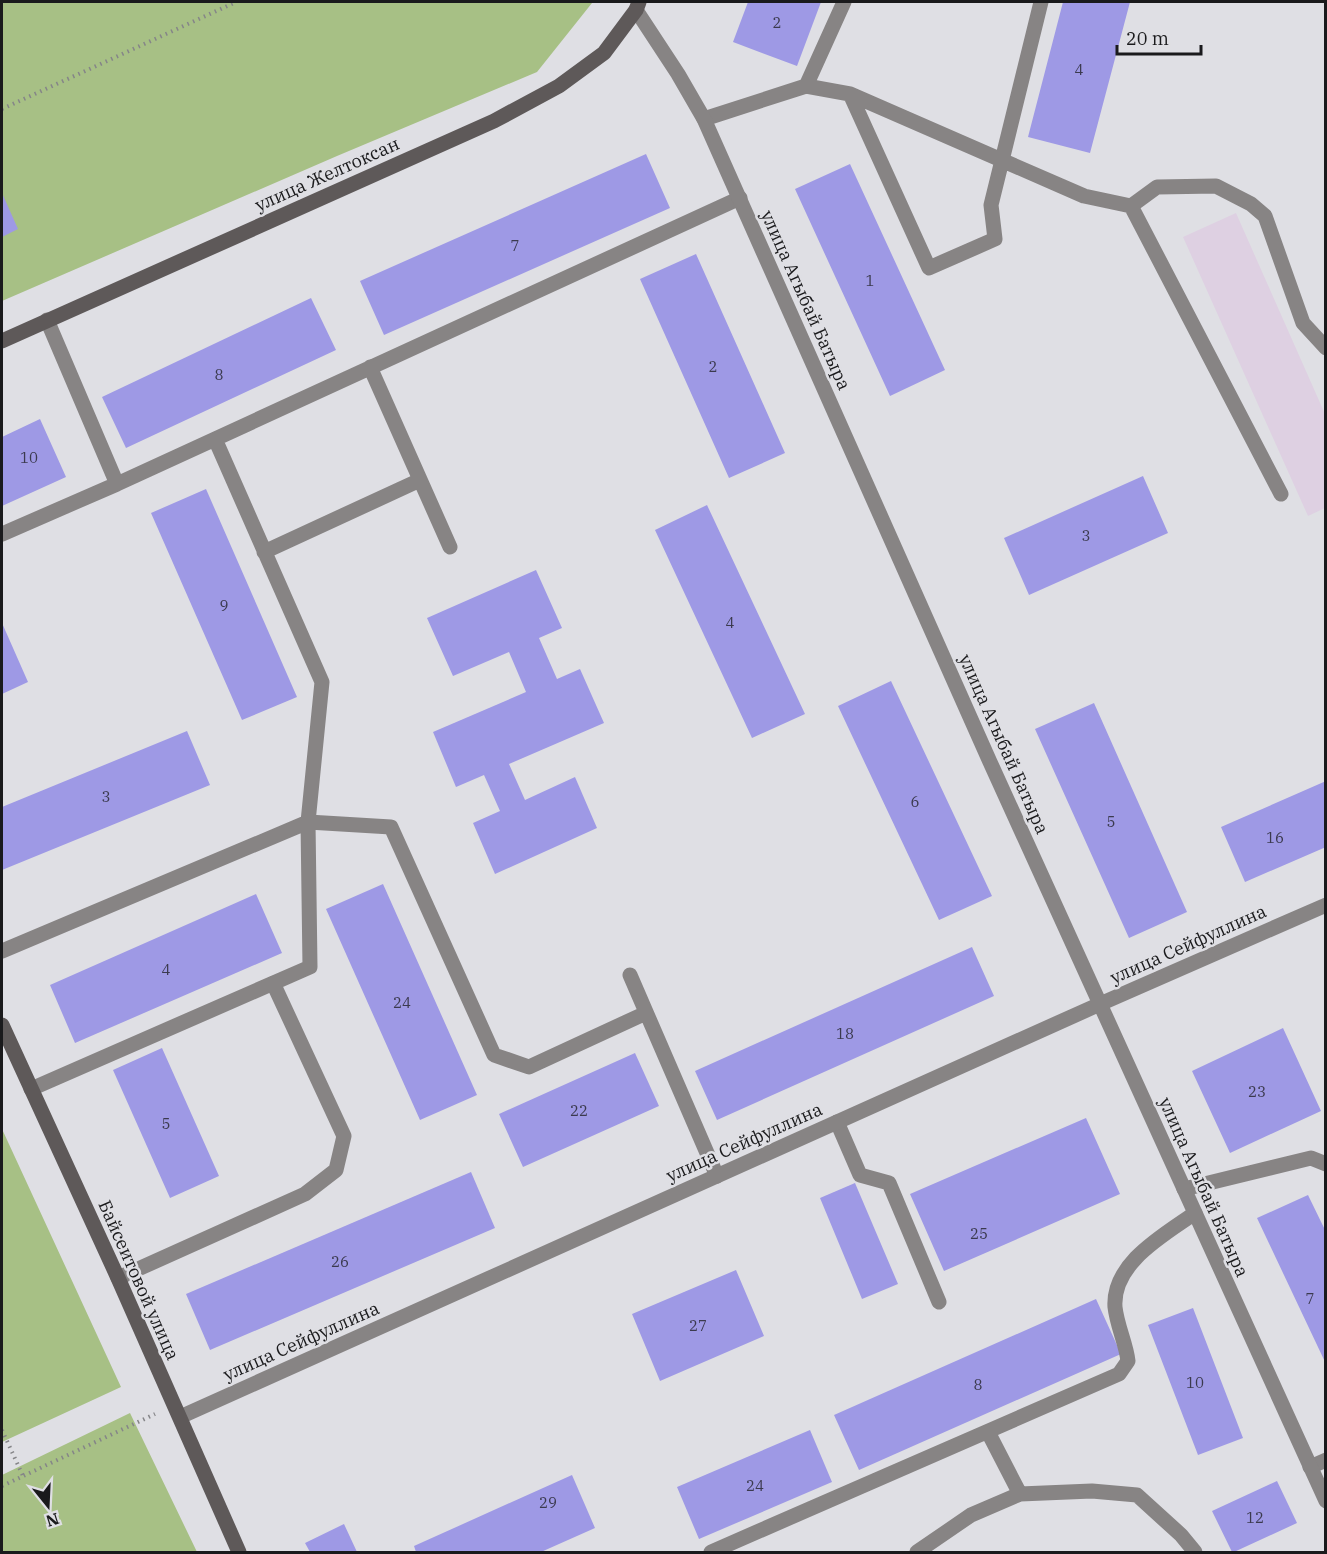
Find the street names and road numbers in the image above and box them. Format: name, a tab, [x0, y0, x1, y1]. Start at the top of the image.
street label: улица Желтоксан	[251, 132, 403, 216]
street label: улица Агыбай Батыра	[756, 206, 856, 394]
street label: улица Агыбай Батыра	[954, 650, 1054, 838]
street label: улица Сейфуллина	[1106, 899, 1270, 989]
street label: улица Агыбай Батыра	[1154, 1093, 1254, 1281]
street label: улица Сейфуллина	[662, 1097, 826, 1187]
street label: Байсеитовой улица	[93, 1196, 185, 1364]
street label: улица Сейфуллина	[219, 1296, 383, 1386]

